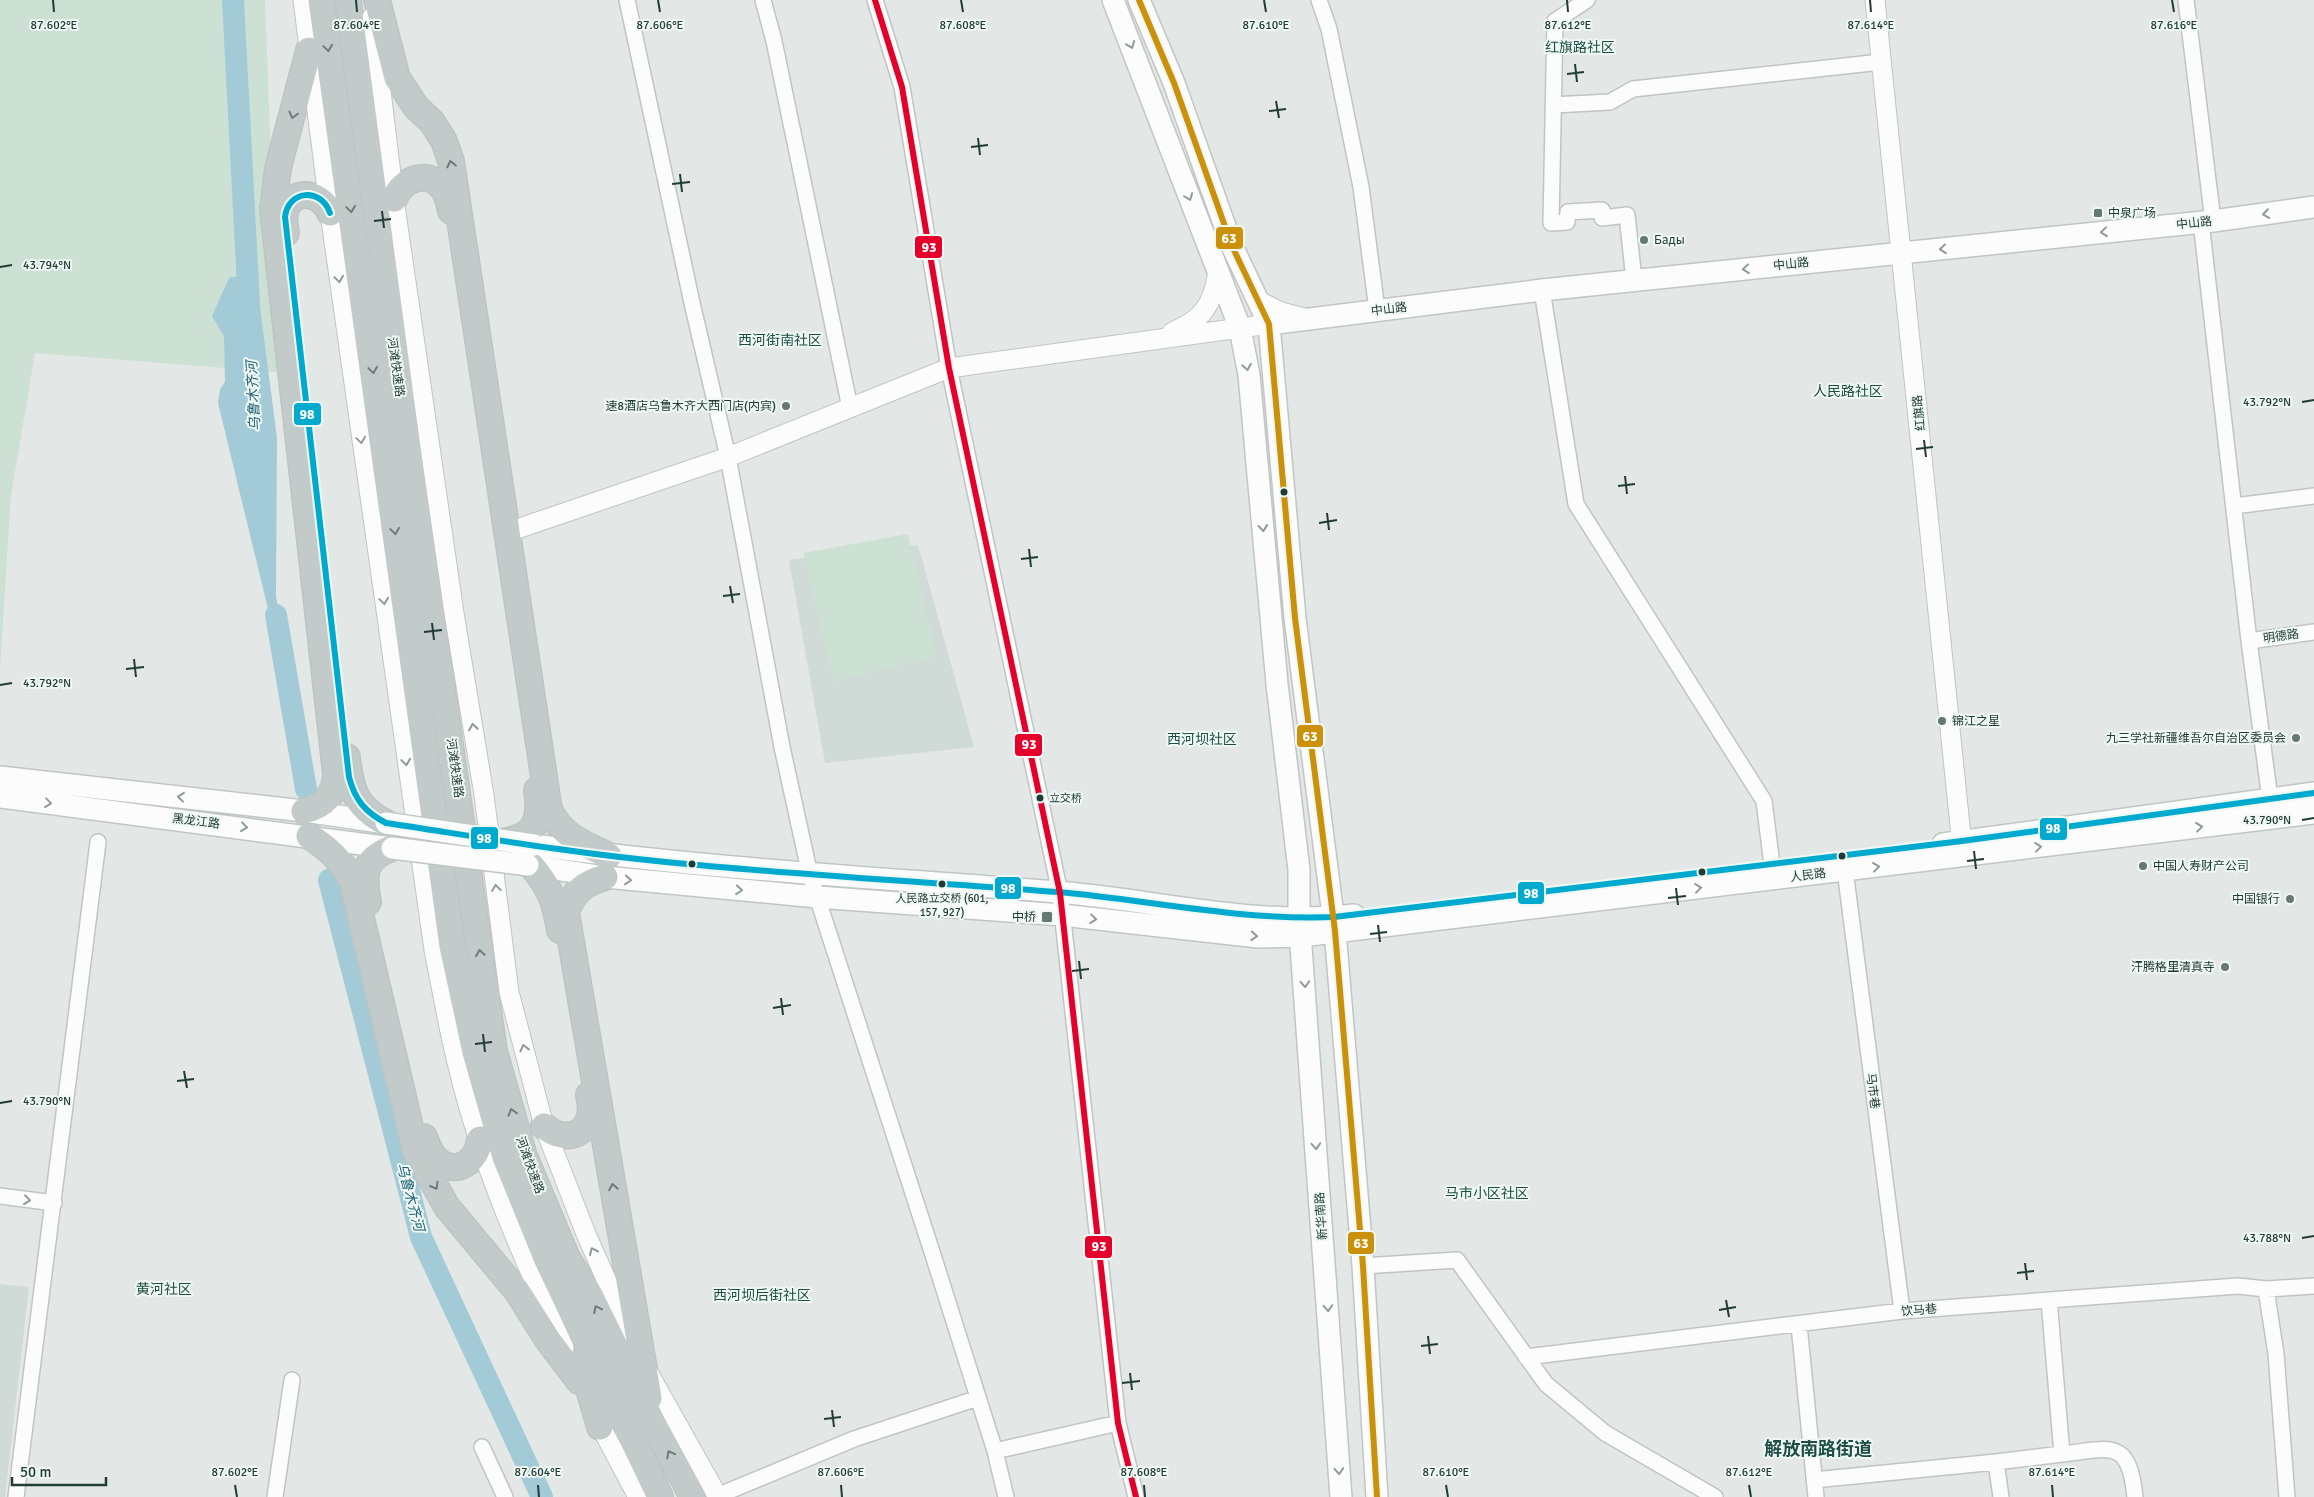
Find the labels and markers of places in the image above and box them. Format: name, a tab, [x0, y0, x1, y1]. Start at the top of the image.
place label: 中泉广场	[2108, 206, 2156, 221]
marker: 中泉广场	[2092, 207, 2104, 219]
place label: Бады	[1654, 233, 1685, 248]
marker: Бады	[1638, 234, 1650, 246]
place label: 速8酒店乌鲁木齐大西门店(内宾)	[606, 399, 776, 414]
marker: 速8酒店乌鲁木齐大西门店(内宾)	[780, 400, 792, 412]
unlabelled marker	[1279, 487, 1289, 497]
place label: 锦江之星	[1952, 714, 2000, 729]
marker: 锦江之星	[1936, 715, 1948, 727]
place label: 九三学社新疆维吾尔自治区委员会	[2106, 731, 2286, 746]
marker: 九三学社新疆维吾尔自治区委员会	[2290, 732, 2302, 744]
place label: 立交桥	[1049, 792, 1082, 805]
marker: 立交桥	[1035, 793, 1045, 803]
unlabelled marker	[1837, 851, 1847, 861]
unlabelled marker	[687, 859, 697, 869]
place label: 中国人寿财产公司	[2153, 859, 2249, 874]
marker: 中国人寿财产公司	[2137, 860, 2149, 872]
unlabelled marker	[1697, 867, 1707, 877]
marker: 人民路立交桥 (601, 157, 927)	[937, 879, 947, 889]
place label: 人民路立交桥 (601, 157, 927)	[896, 892, 988, 919]
place label: 中国银行	[2232, 892, 2280, 907]
marker: 中国银行	[2284, 893, 2296, 905]
place label: 中桥	[1012, 910, 1036, 925]
marker: 中桥	[1040, 910, 1054, 924]
place label: 汗腾格里清真寺	[2131, 960, 2215, 975]
marker: 汗腾格里清真寺	[2219, 961, 2231, 973]

